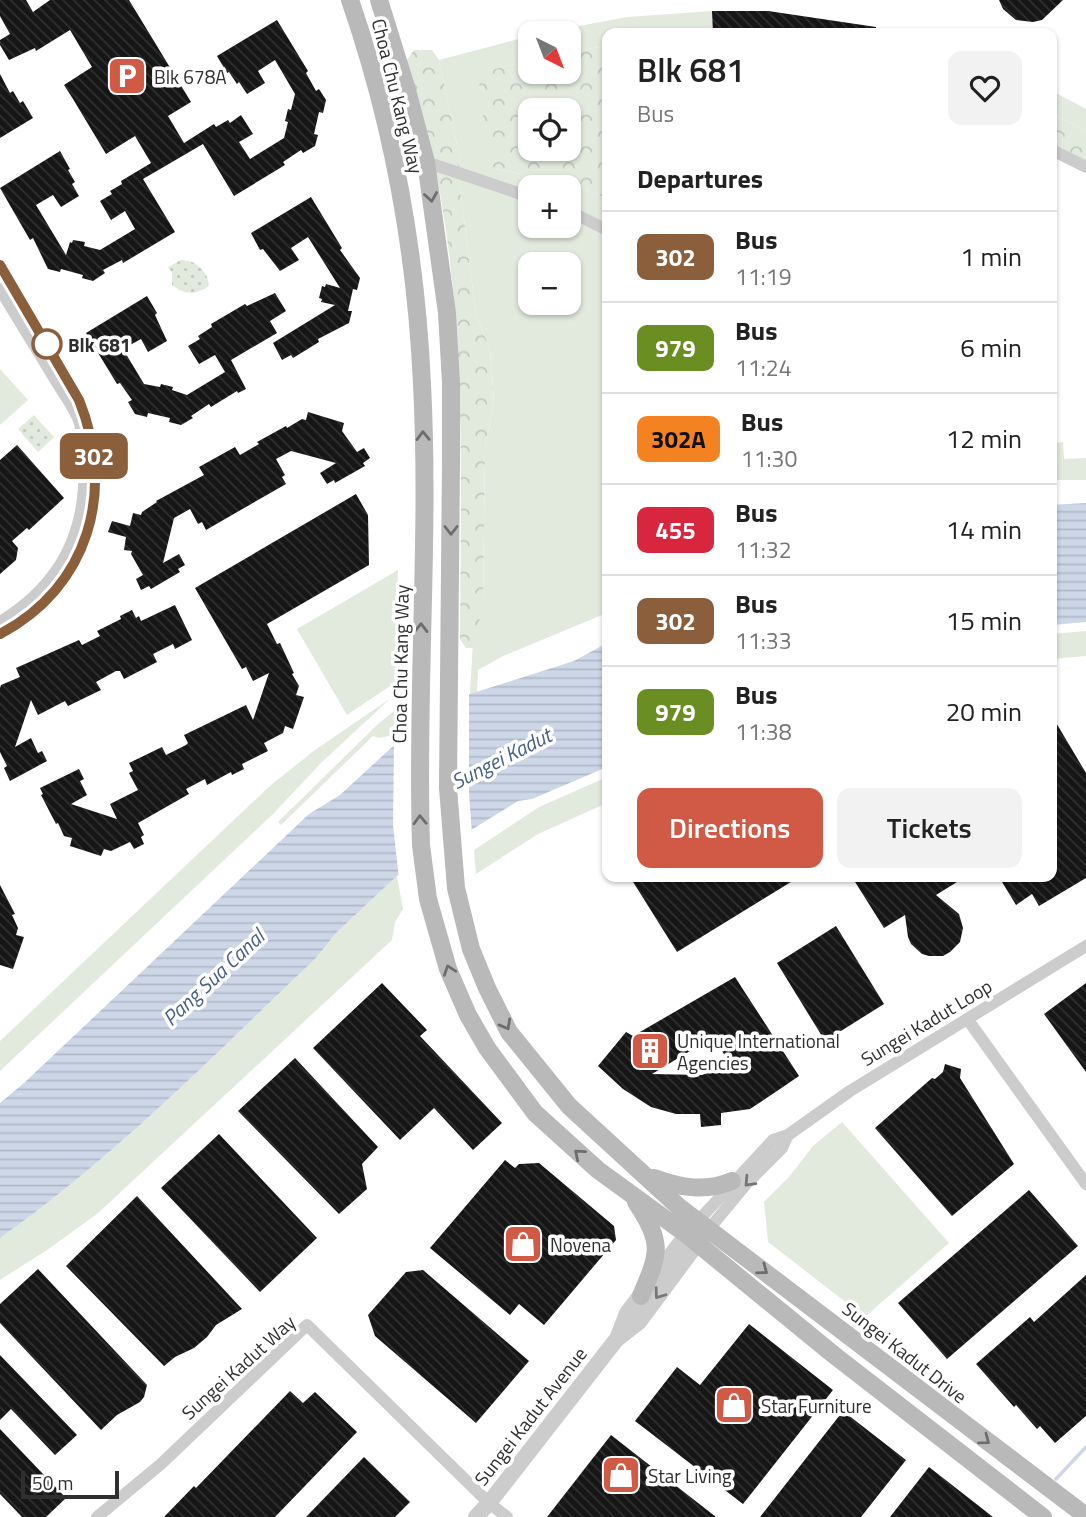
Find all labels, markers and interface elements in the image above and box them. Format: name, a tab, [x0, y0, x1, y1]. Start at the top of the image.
street label: Choa Chu Kang Way	[365, 15, 431, 177]
north arrow	[518, 21, 581, 84]
map controls	[518, 21, 581, 315]
text: Blk 681	[637, 45, 745, 95]
button: heart	[948, 51, 1022, 125]
parking icon: Blk 678A	[106, 55, 148, 97]
place label: Blk 678A	[154, 62, 227, 91]
text: Bus	[637, 96, 674, 131]
button: locate	[518, 98, 581, 161]
text: Departures	[637, 159, 763, 198]
button: +	[518, 175, 581, 238]
one-way arrow	[423, 191, 438, 203]
text: Bus	[735, 220, 777, 259]
text: 1 min	[960, 237, 1022, 276]
text: 302	[655, 239, 696, 275]
button: −	[518, 252, 581, 315]
text: 11:19	[735, 259, 792, 294]
text: Bus	[735, 311, 777, 350]
text: 6 min	[960, 328, 1022, 367]
marker: Blk 681	[32, 329, 62, 359]
place label: Blk 681	[68, 330, 131, 359]
text: 979	[655, 330, 696, 366]
text: 11:24	[735, 350, 792, 385]
text: Bus	[741, 402, 783, 441]
text: 12 min	[946, 419, 1022, 458]
text: 302A	[651, 421, 706, 457]
one-way arrow	[415, 430, 431, 441]
line badge: 302	[54, 433, 134, 479]
text: 302	[74, 438, 114, 474]
text: 11:30	[741, 441, 797, 476]
text: Bus	[735, 493, 777, 532]
text: 14 min	[946, 510, 1022, 549]
text: 455	[655, 512, 696, 548]
one-way arrow	[443, 525, 459, 536]
text: 11:32	[735, 532, 792, 567]
street label: Choa Chu Kang Way	[384, 584, 416, 744]
text: Bus	[735, 584, 777, 623]
text: 15 min	[946, 601, 1022, 640]
text: 302	[655, 603, 696, 639]
one-way arrow	[414, 622, 429, 633]
text: 11:33	[735, 623, 792, 658]
text: Bus	[735, 675, 777, 714]
text: 20 min	[946, 692, 1022, 731]
text: 979	[655, 694, 696, 730]
text: 11:38	[735, 714, 792, 749]
water label: Sungei Kadut	[445, 718, 559, 797]
button: Directions	[637, 788, 823, 868]
button: Tickets	[837, 788, 1022, 868]
one-way arrow	[413, 814, 428, 825]
water label: Pang Sua Canal	[155, 920, 273, 1033]
one-way arrow	[443, 965, 457, 977]
street label: Sungei Kadut Loop	[855, 971, 997, 1073]
one-way arrow	[498, 1018, 511, 1031]
place label: Unique International Agencies	[677, 1026, 840, 1077]
building icon: Unique International Agencies	[629, 1030, 671, 1072]
one-way arrow	[574, 1150, 587, 1162]
one-way arrow	[744, 1174, 757, 1187]
shop icon: Novena	[502, 1223, 544, 1265]
place label: Novena	[550, 1230, 611, 1259]
one-way arrow	[755, 1262, 768, 1274]
one-way arrow	[655, 1286, 668, 1299]
street label: Sungei Kadut Drive	[837, 1294, 973, 1410]
street label: Sungei Kadut Way	[175, 1308, 301, 1426]
street label: Sungei Kadut Avenue	[467, 1340, 593, 1492]
shop icon: Star Furniture	[713, 1384, 755, 1426]
place label: Star Furniture	[761, 1391, 872, 1420]
one-way arrow	[977, 1432, 990, 1444]
shop icon: Star Living	[600, 1454, 642, 1496]
place label: Star Living	[648, 1461, 732, 1490]
scale bar	[21, 1468, 119, 1500]
text: 50 m	[32, 1468, 73, 1497]

